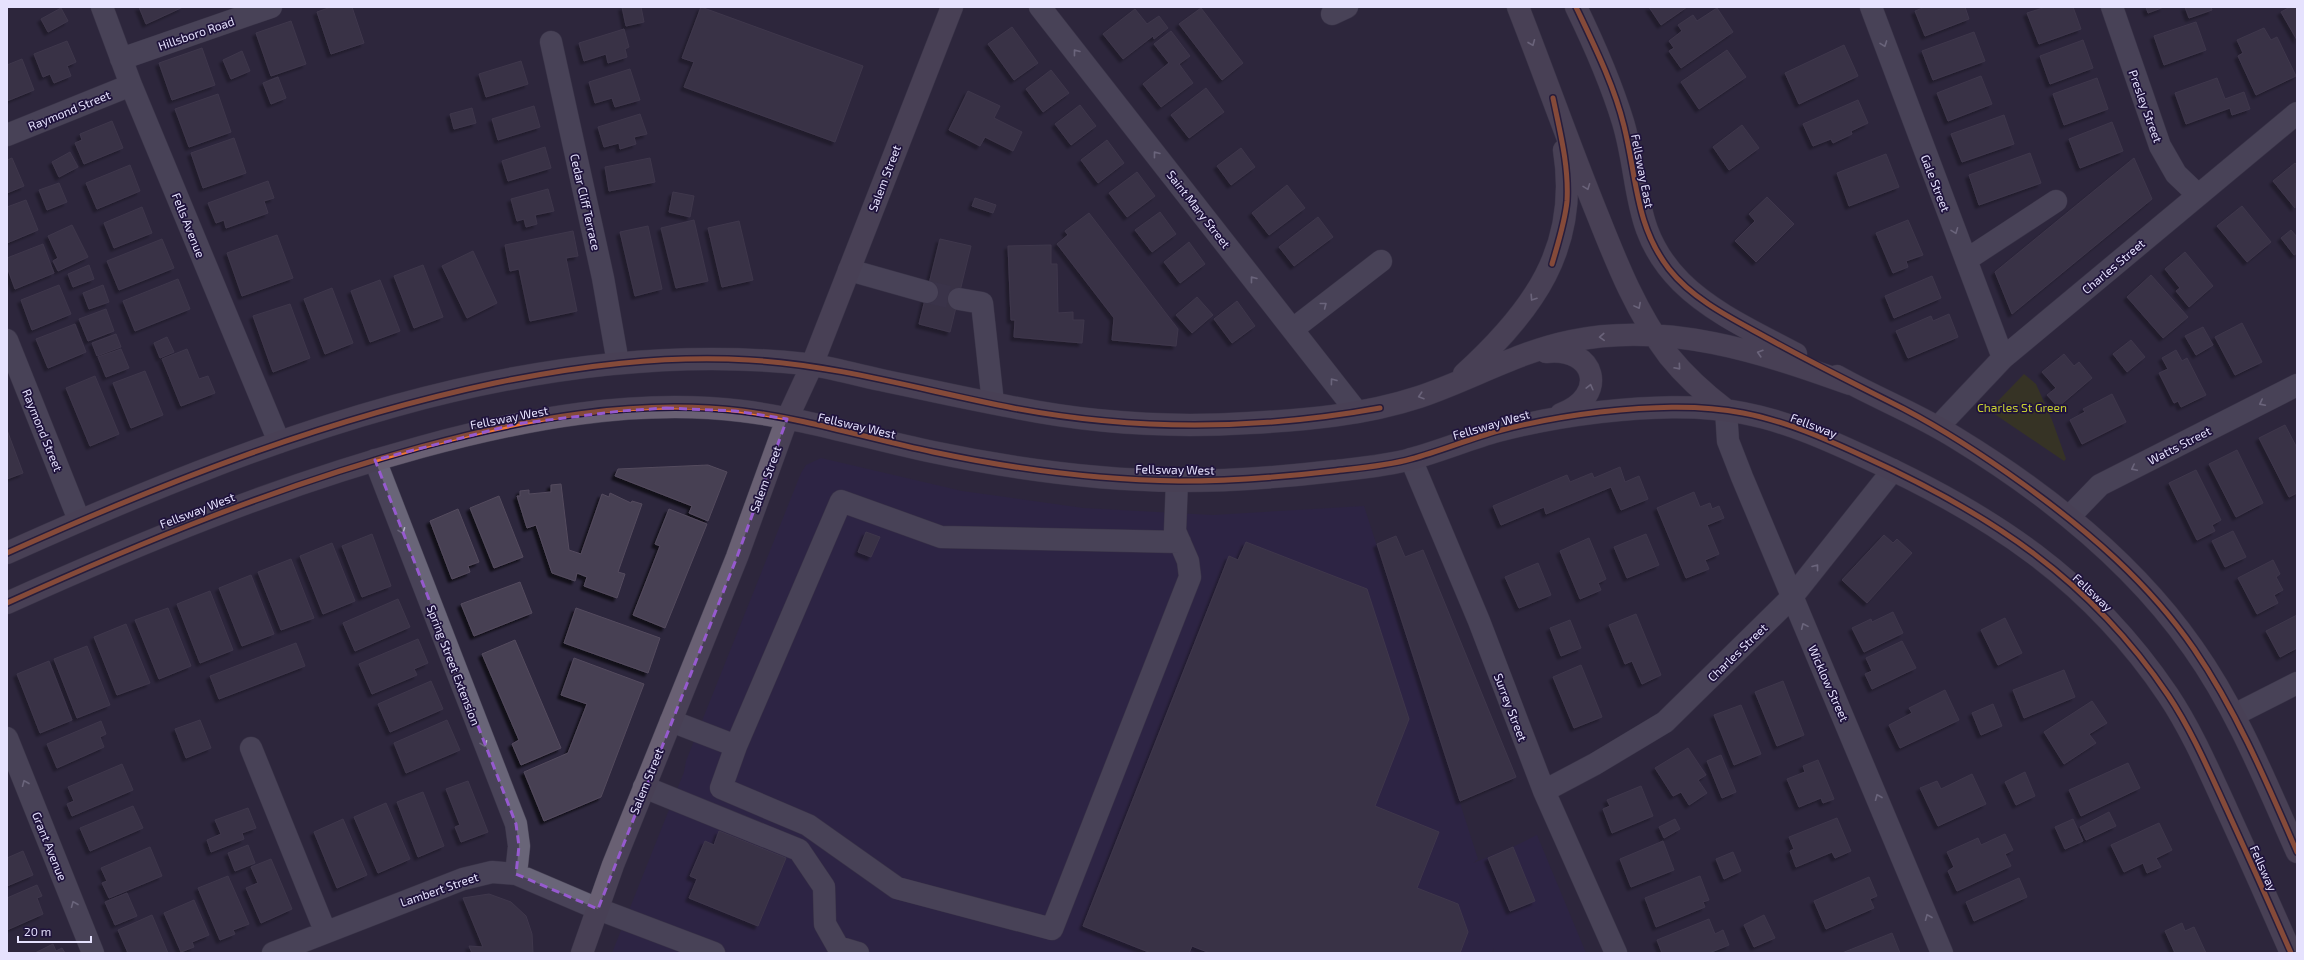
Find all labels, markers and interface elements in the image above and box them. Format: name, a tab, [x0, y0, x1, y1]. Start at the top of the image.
street label: Hillsboro Road	[156, 13, 236, 53]
one-way arrow	[1528, 40, 1536, 47]
one-way arrow	[1880, 40, 1888, 47]
one-way arrow	[1073, 50, 1080, 57]
street label: Presley Street	[2126, 68, 2166, 145]
street label: Raymond Street	[26, 87, 113, 133]
street label: Fellsway East	[1629, 133, 1657, 210]
street label: Salem Street	[865, 142, 903, 213]
street label: Cedar Cliff Terrace	[568, 152, 604, 252]
one-way arrow	[1154, 152, 1161, 159]
street label: Gale Street	[1919, 152, 1953, 214]
street label: Saint Mary Street	[1164, 167, 1234, 251]
one-way arrow	[1582, 184, 1590, 191]
street label: Fells Avenue	[170, 191, 208, 259]
one-way arrow	[1950, 227, 1958, 234]
street label: Charles Street	[2079, 236, 2147, 296]
one-way arrow	[1251, 276, 1258, 283]
one-way arrow	[1531, 293, 1538, 300]
one-way arrow	[1634, 302, 1641, 310]
one-way arrow	[1319, 303, 1326, 310]
one-way arrow	[1599, 332, 1605, 341]
one-way arrow	[1757, 349, 1764, 358]
one-way arrow	[1674, 362, 1681, 369]
one-way arrow	[1331, 379, 1338, 386]
one-way arrow	[1585, 384, 1593, 390]
street label: Raymond Street	[20, 387, 66, 474]
one-way arrow	[1418, 391, 1425, 400]
one-way arrow	[2259, 398, 2266, 406]
park label: Charles St Green	[1977, 400, 2067, 414]
street label: Fellsway West	[469, 402, 550, 431]
street label: Fellsway West	[1451, 406, 1531, 442]
street label: Fellsway West	[817, 409, 898, 441]
street label: Fellsway	[1789, 410, 1840, 441]
street label: Watts Street	[2145, 423, 2213, 467]
street label: Salem Street	[746, 443, 784, 514]
street label: Fellsway West	[1135, 461, 1215, 477]
one-way arrow	[2130, 463, 2138, 471]
street label: Fellsway West	[157, 489, 237, 531]
one-way arrow	[398, 528, 406, 535]
one-way arrow	[1812, 564, 1819, 571]
street label: Fellsway	[2070, 570, 2116, 614]
street label: Spring Street Extension	[425, 603, 483, 727]
street label: Charles Street	[1704, 620, 1770, 684]
one-way arrow	[1801, 623, 1809, 630]
street label: Wicklow Street	[1806, 643, 1852, 724]
street label: Surrey Street	[1492, 671, 1531, 743]
one-way arrow	[480, 740, 488, 747]
street label: Salem Street	[626, 746, 666, 816]
one-way arrow	[22, 780, 30, 788]
one-way arrow	[1875, 793, 1883, 801]
street label: Grant Avenue	[30, 809, 70, 883]
street label: Fellsway	[2248, 843, 2281, 894]
street label: Lambert Street	[398, 869, 480, 909]
one-way arrow	[70, 900, 78, 907]
one-way arrow	[1924, 913, 1932, 920]
scale bar	[18, 918, 91, 944]
text: 20 m	[24, 924, 51, 938]

